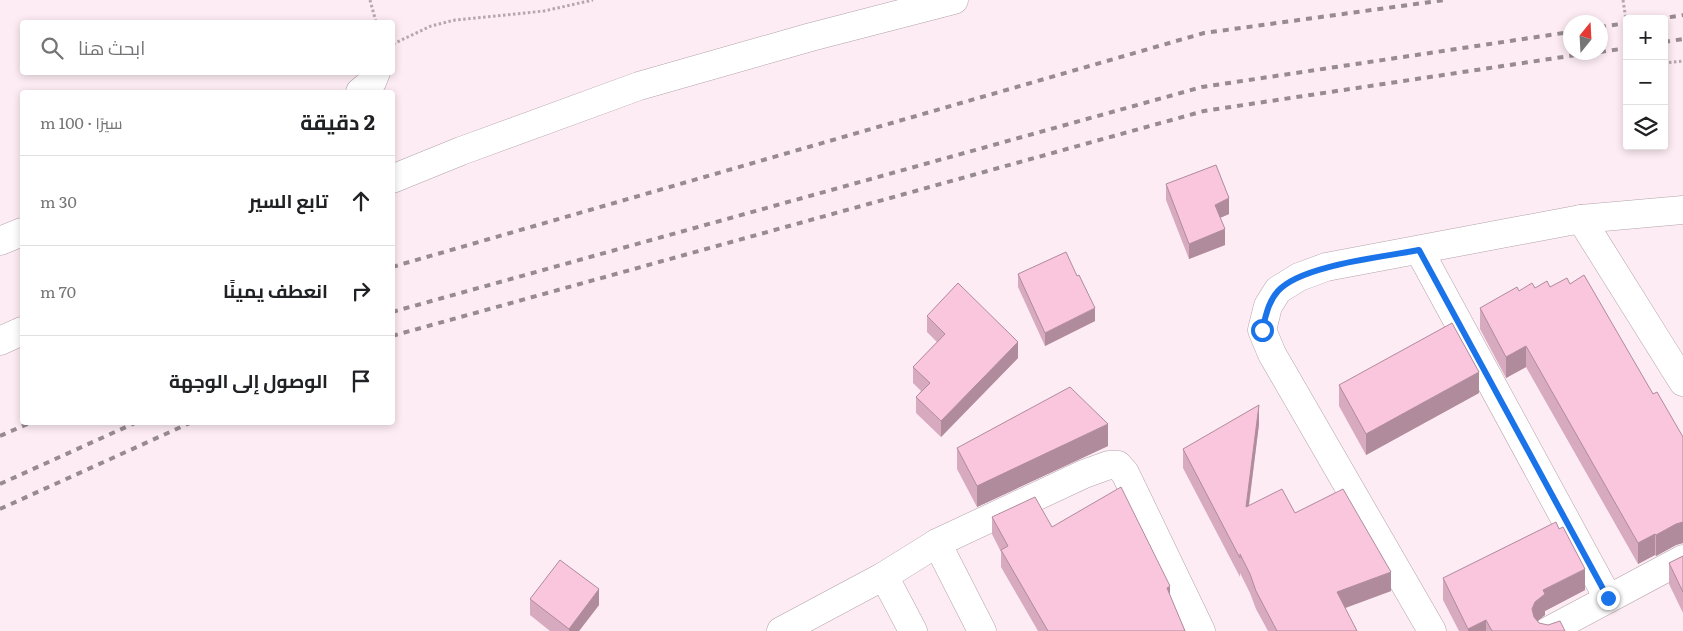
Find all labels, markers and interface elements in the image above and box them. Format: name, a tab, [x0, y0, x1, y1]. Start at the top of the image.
north arrow	[1563, 15, 1608, 60]
map controls	[1623, 15, 1668, 150]
button: +	[1623, 15, 1668, 60]
search box	[20, 20, 395, 75]
text: ابحث هنا	[78, 33, 145, 61]
icon: search	[38, 34, 66, 62]
button: −	[1623, 60, 1668, 105]
text: 2 دقيقة	[300, 105, 375, 136]
button: layers	[1623, 105, 1668, 150]
text: سيرًا · 100 m	[40, 110, 123, 134]
text: تابع السير	[249, 186, 328, 214]
icon: ahead	[347, 187, 375, 215]
text: 30 m	[40, 189, 77, 213]
text: انعطف يمينًا	[223, 276, 328, 304]
icon: right	[347, 277, 375, 305]
text: 70 m	[40, 279, 76, 303]
route start	[1251, 319, 1274, 342]
text: الوصول إلى الوجهة	[169, 366, 328, 394]
icon: arrive	[347, 367, 375, 395]
route end	[1597, 587, 1620, 610]

